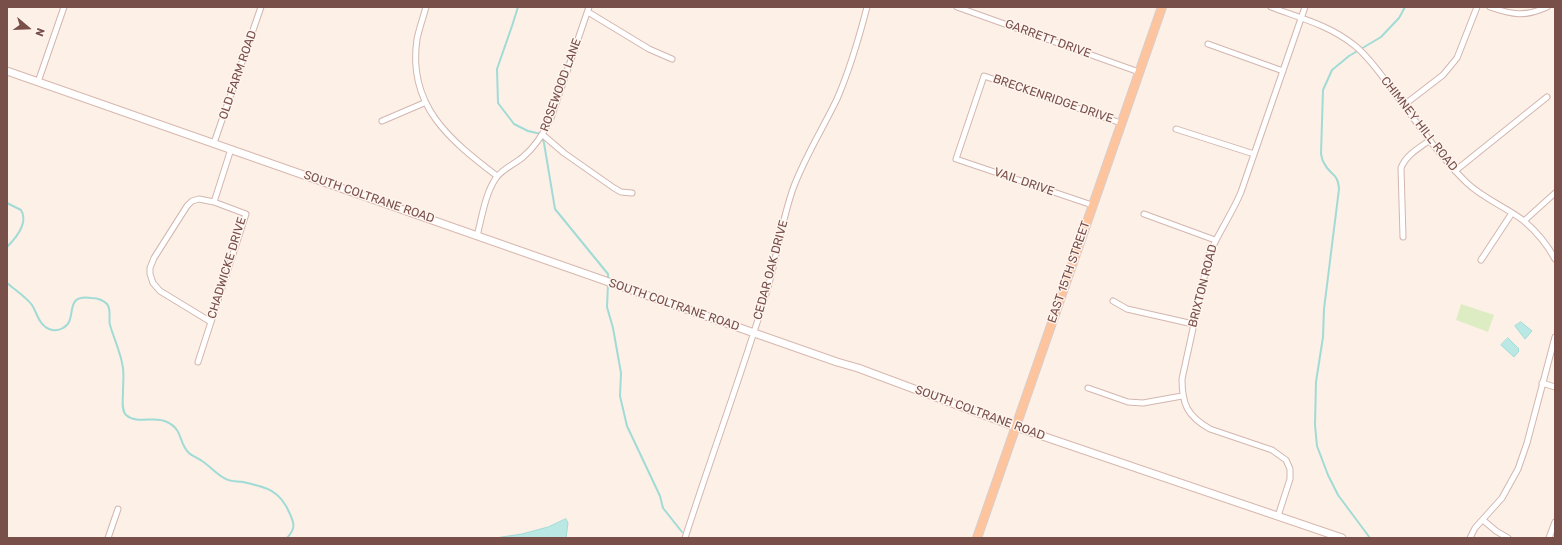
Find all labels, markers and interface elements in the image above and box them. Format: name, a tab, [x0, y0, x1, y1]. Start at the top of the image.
north arrow	[8, 8, 48, 48]
street label: GARRETT DRIVE	[1003, 17, 1093, 61]
text: N	[32, 26, 47, 38]
street label: OLD FARM ROAD	[216, 29, 260, 121]
street label: ROSEWOOD LANE	[537, 36, 585, 134]
street label: BRECKENRIDGE DRIVE	[991, 72, 1115, 126]
street label: CHIMNEY HILL ROAD	[1378, 74, 1460, 174]
street label: VAIL DRIVE	[992, 165, 1056, 199]
street label: SOUTH COLTRANE ROAD	[302, 168, 436, 226]
street label: CHADWICKE DRIVE	[205, 215, 249, 321]
street label: CEDAR OAK DRIVE	[751, 218, 791, 322]
street label: EAST 15TH STREET	[1045, 219, 1093, 325]
street label: BRIXTON ROAD	[1186, 243, 1220, 329]
street label: SOUTH COLTRANE ROAD	[607, 276, 741, 334]
street label: SOUTH COLTRANE ROAD	[913, 383, 1047, 443]

